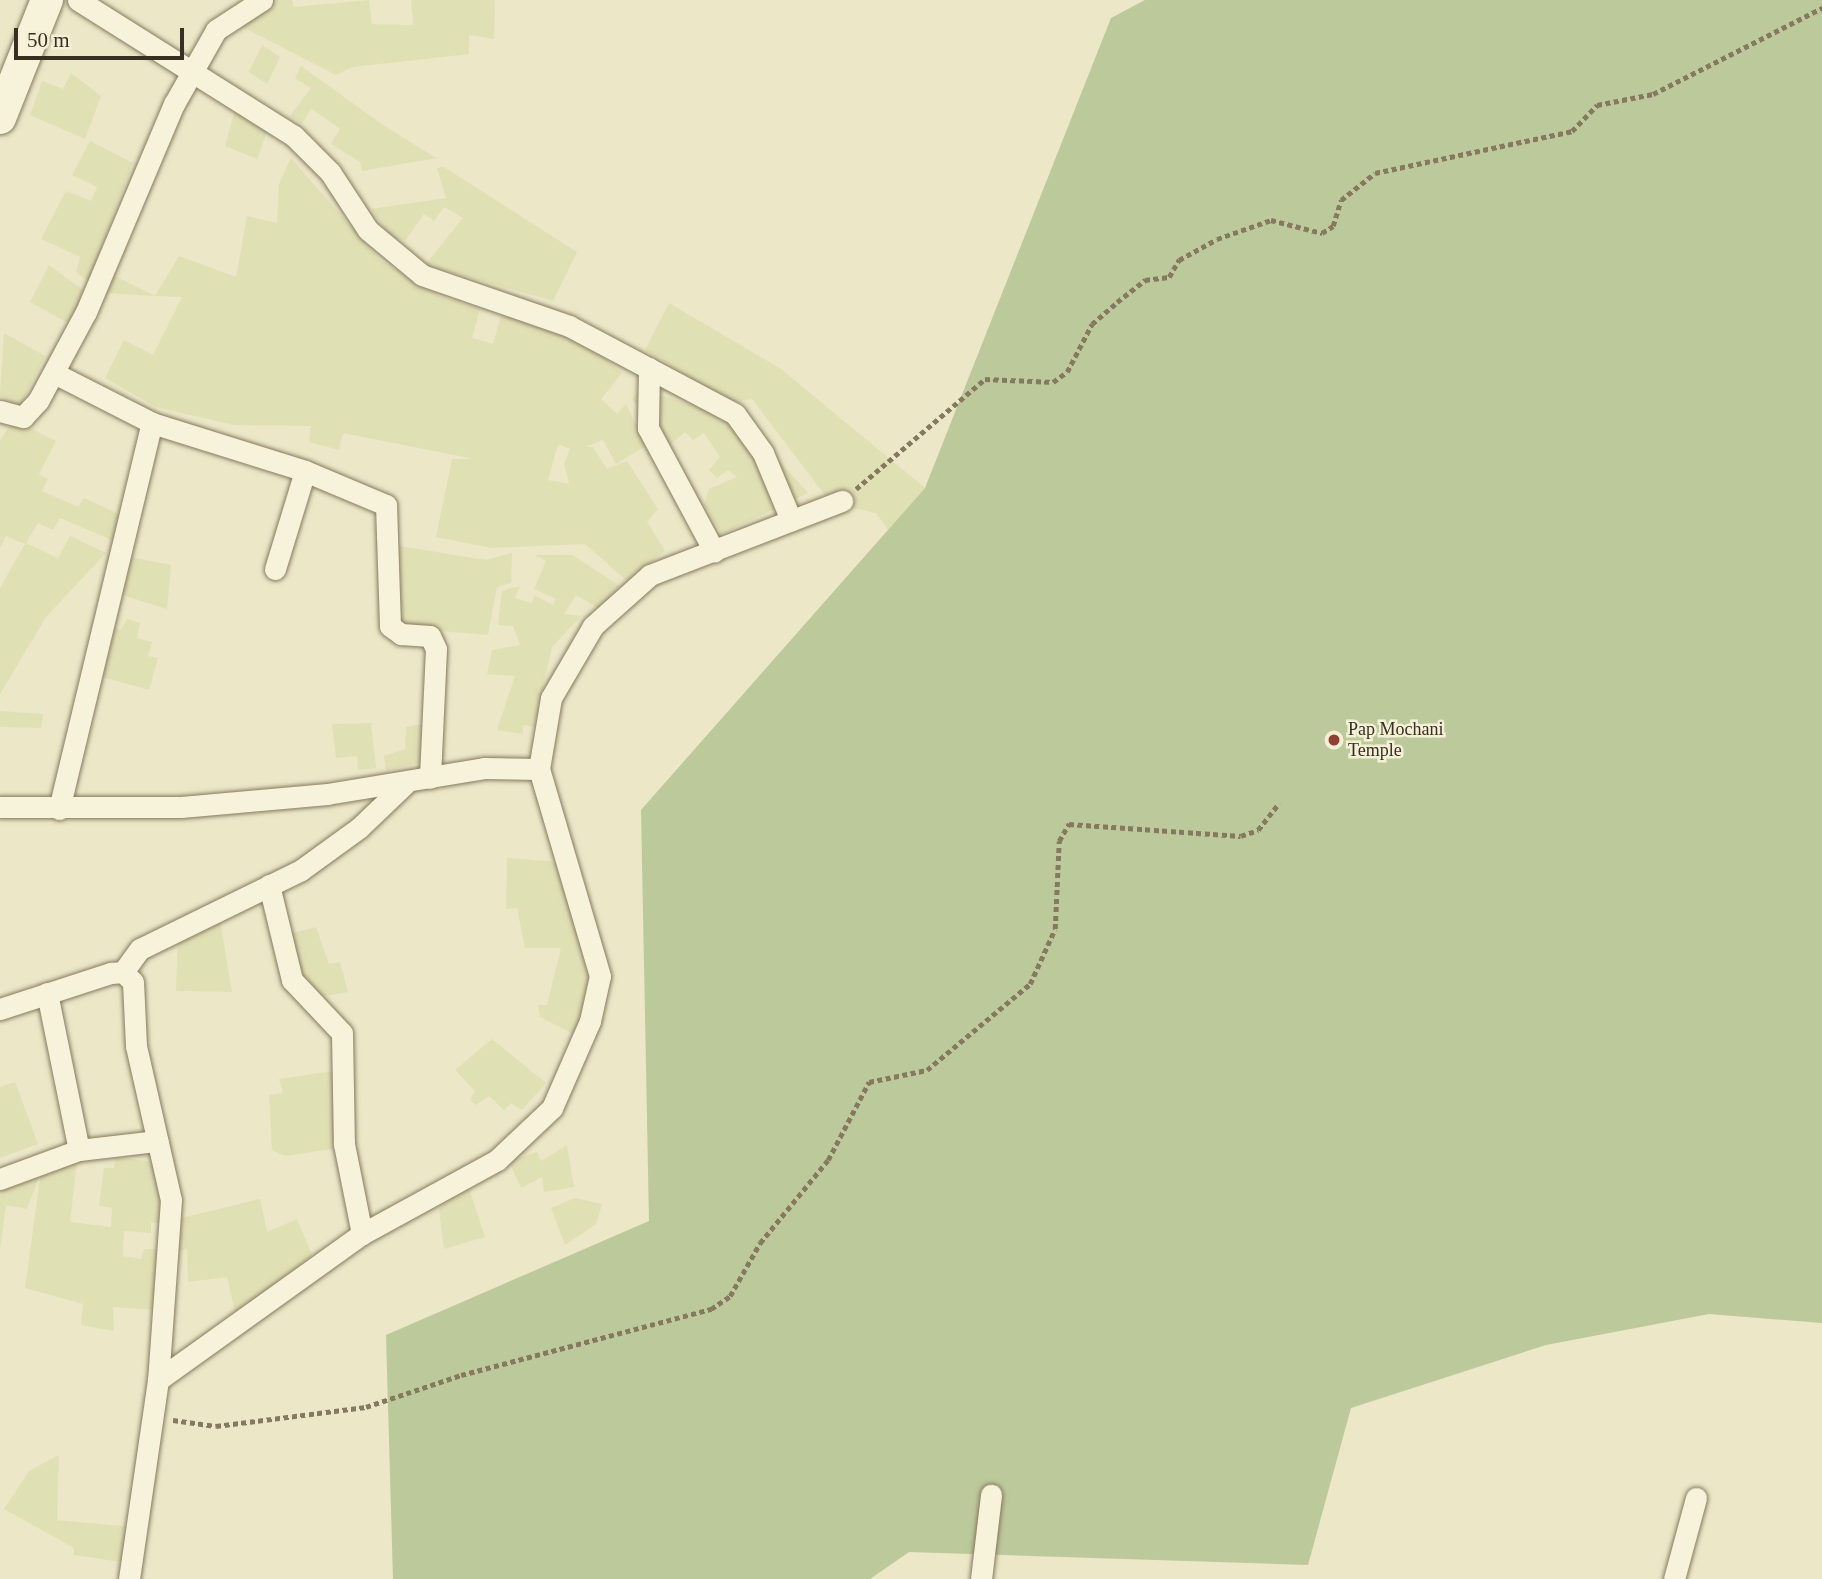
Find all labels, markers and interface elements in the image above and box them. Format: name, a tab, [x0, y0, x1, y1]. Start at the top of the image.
scale bar	[18, 14, 187, 58]
text: 50 m	[27, 28, 70, 52]
place label: Pap Mochani Temple	[1348, 719, 1458, 762]
marker: Pap Mochani Temple	[1326, 732, 1342, 748]

